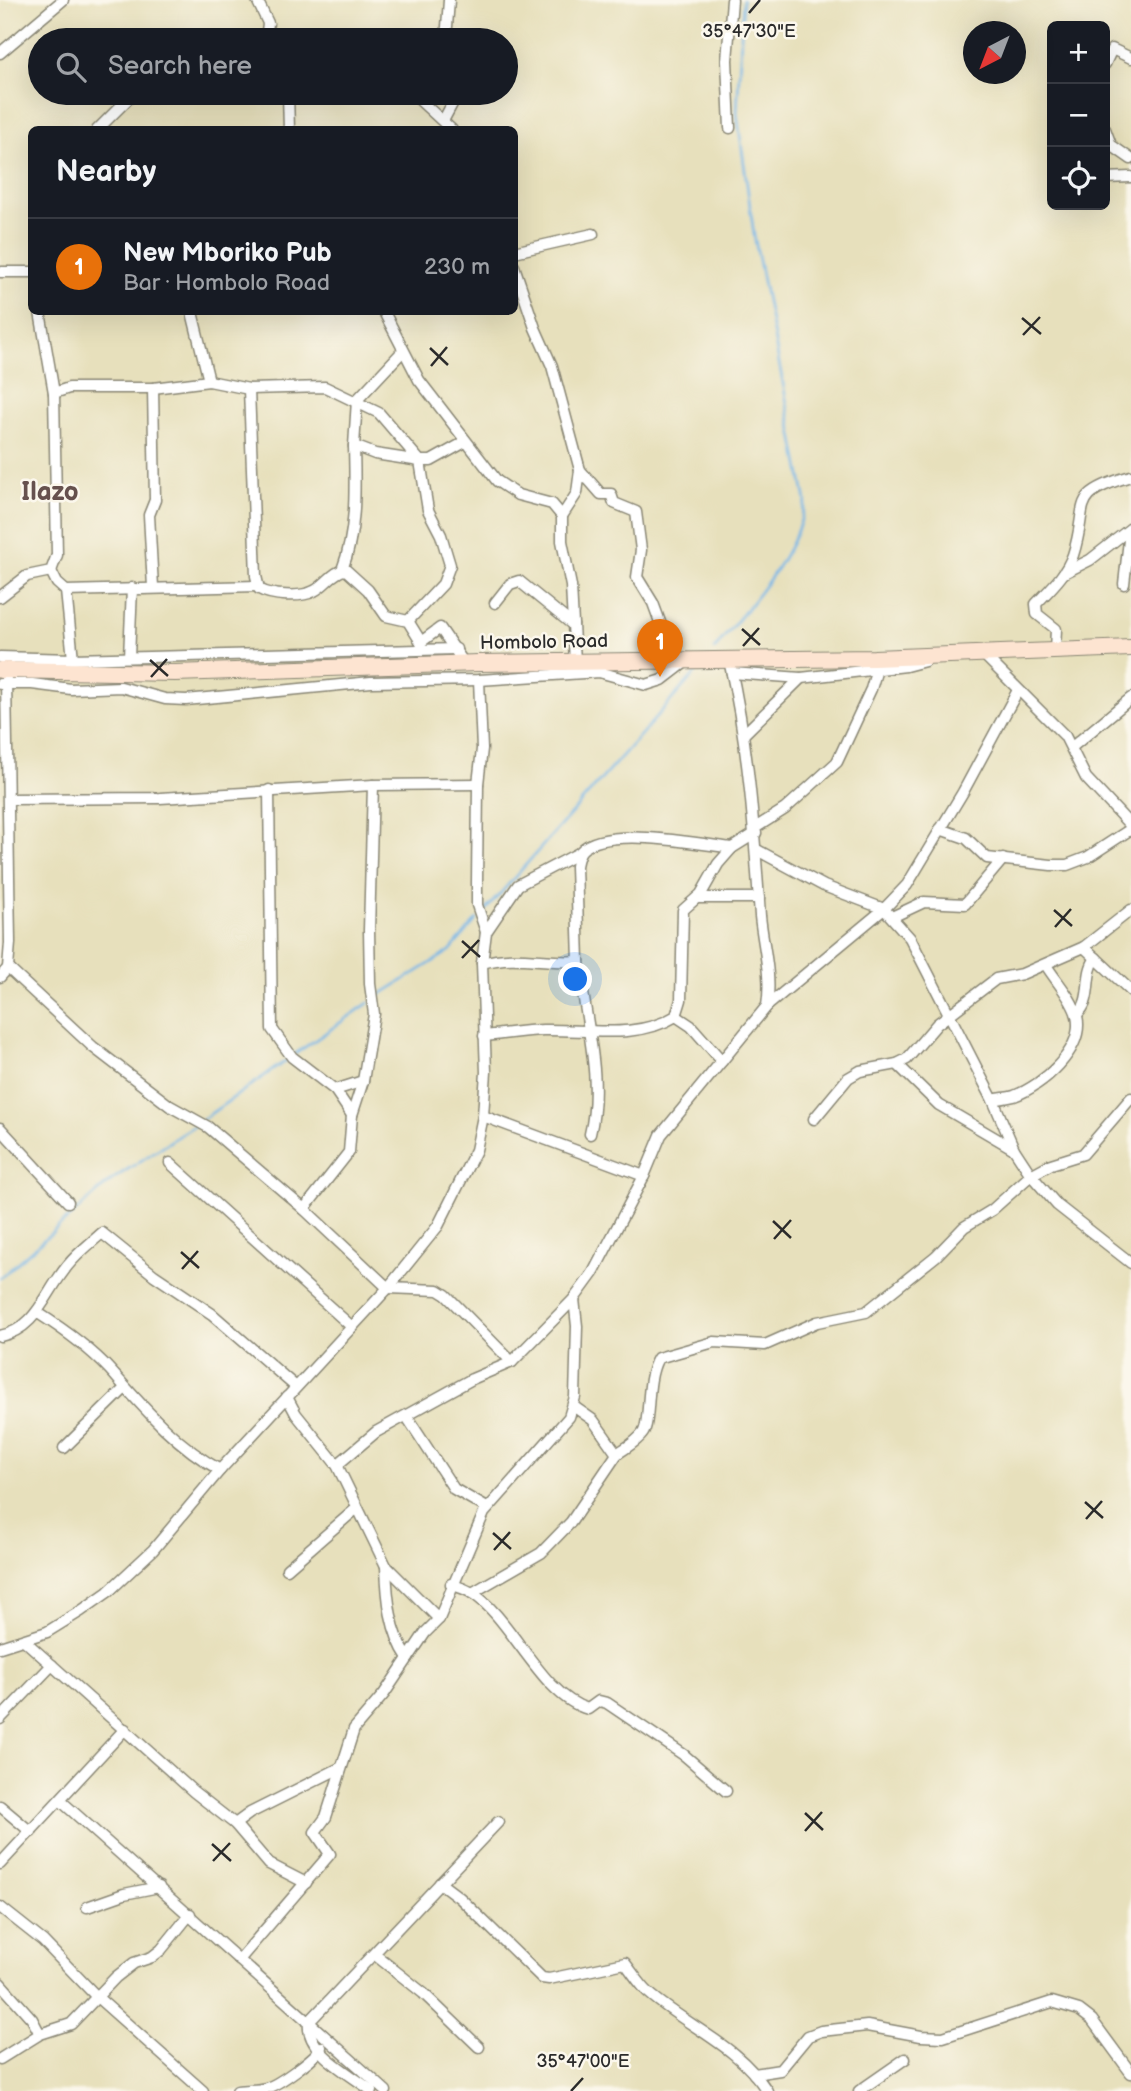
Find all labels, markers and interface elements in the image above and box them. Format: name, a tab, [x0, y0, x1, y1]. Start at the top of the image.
text: 35°47'30"E	[702, 21, 796, 42]
north arrow	[963, 21, 1026, 84]
map controls	[1047, 21, 1110, 210]
button: +	[1047, 21, 1110, 84]
search box	[28, 28, 518, 105]
icon: search	[52, 48, 90, 86]
text: Search here	[108, 51, 252, 82]
button: −	[1047, 84, 1110, 147]
button: locate	[1047, 147, 1110, 210]
text: Nearby	[56, 154, 156, 190]
text: New Mboriko Pub	[123, 238, 332, 269]
text: 1	[74, 253, 84, 281]
text: 230 m	[424, 253, 490, 281]
text: Bar · Hombolo Road	[123, 269, 330, 297]
district label: Ilazo	[21, 477, 79, 508]
pin: 1	[637, 619, 683, 677]
street label: Hombolo Road	[480, 630, 608, 655]
your location	[558, 962, 592, 996]
text: 35°47'00"E	[536, 2051, 630, 2072]

